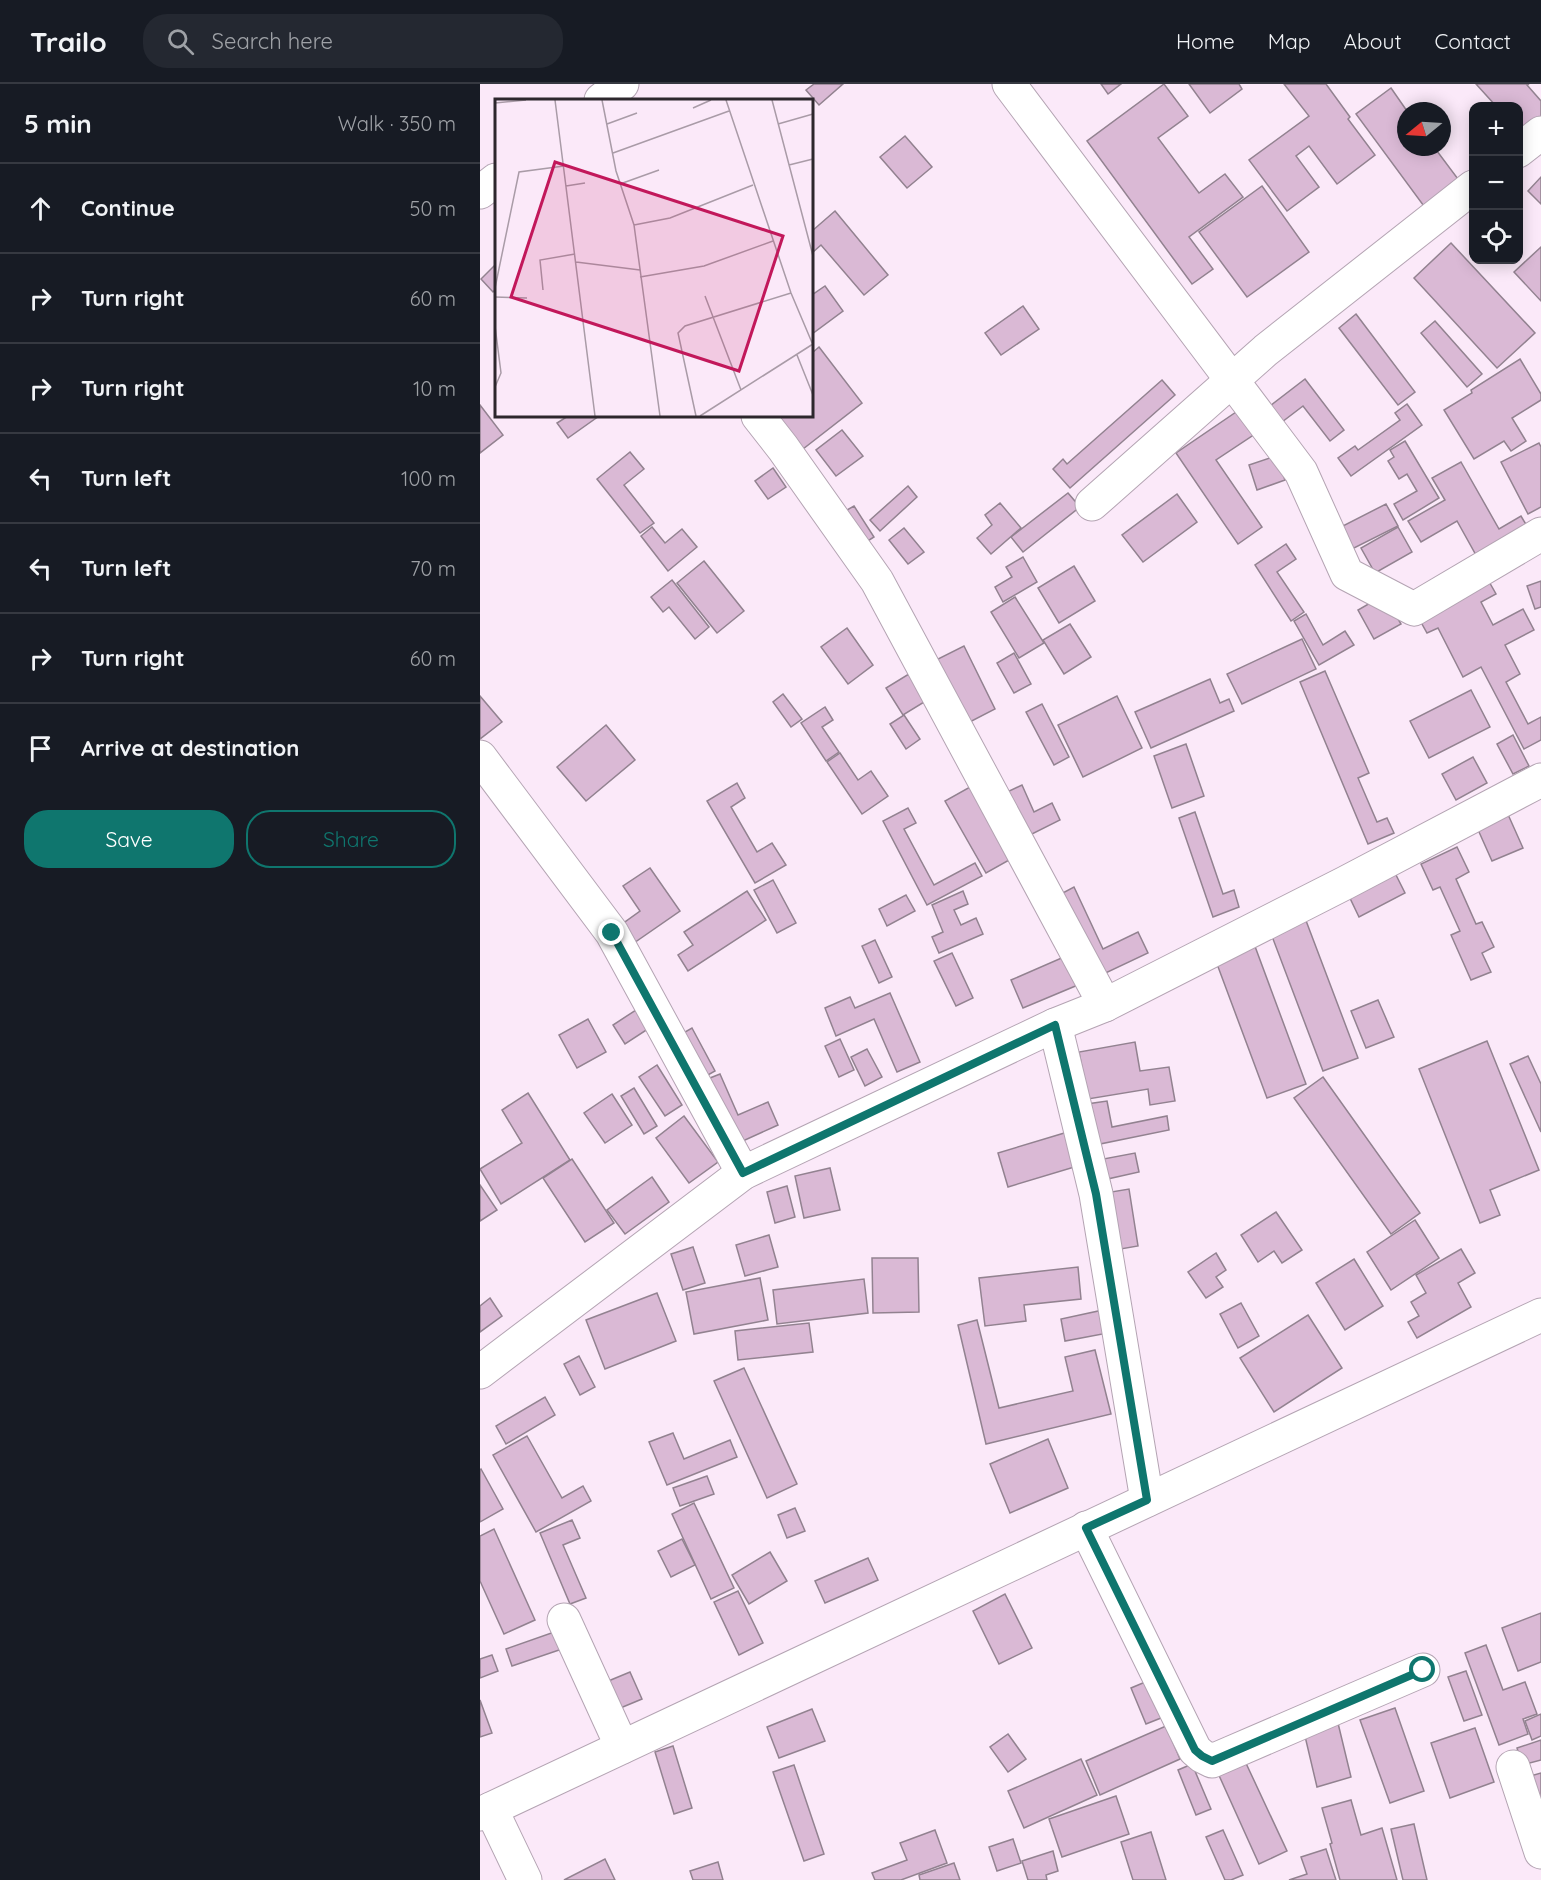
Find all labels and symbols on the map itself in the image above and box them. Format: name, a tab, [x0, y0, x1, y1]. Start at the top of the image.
inset map	[495, 99, 813, 417]
north arrow	[1397, 102, 1451, 156]
route end	[598, 919, 624, 945]
route start	[1409, 1656, 1435, 1682]

